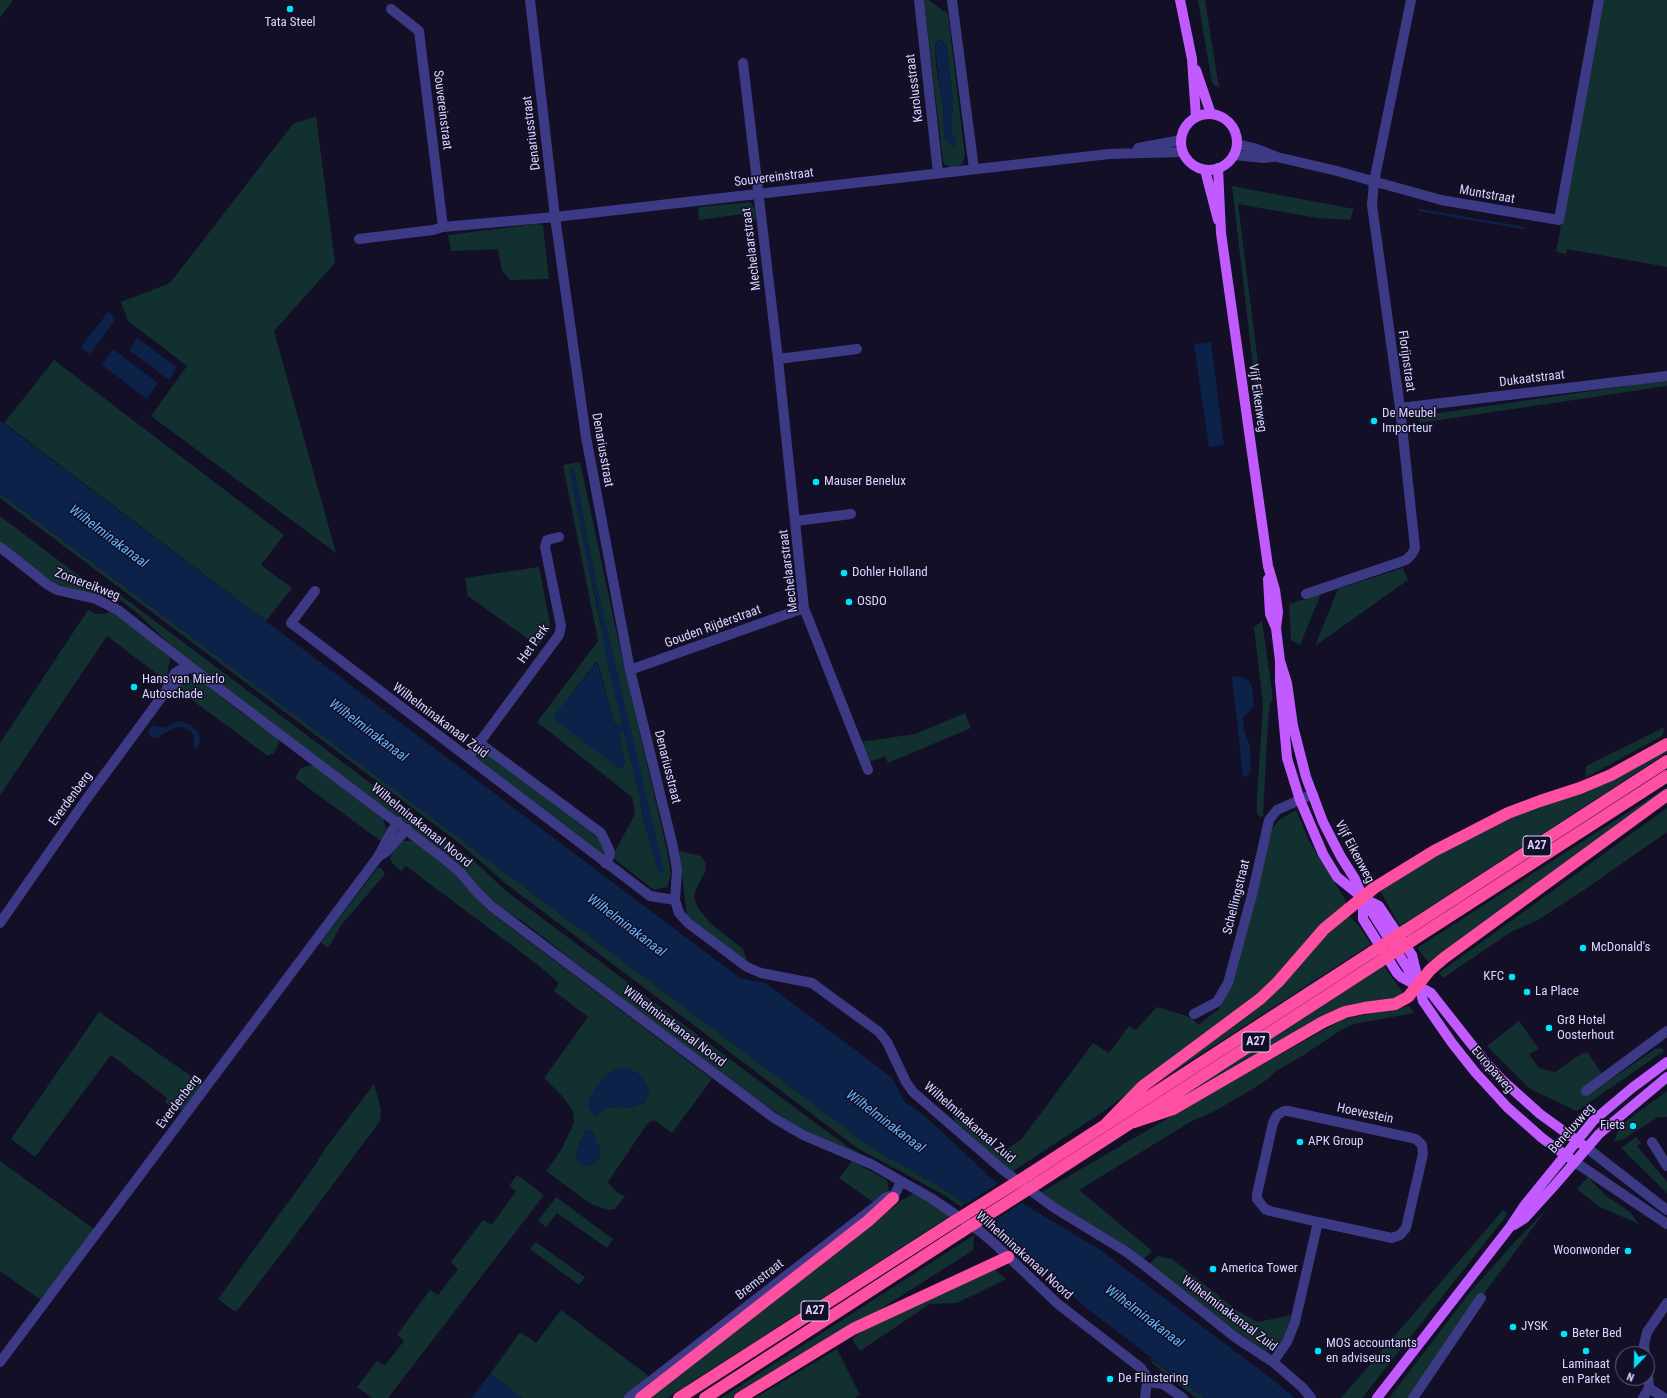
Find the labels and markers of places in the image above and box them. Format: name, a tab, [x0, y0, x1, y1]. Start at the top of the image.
marker: Tata Steel	[285, 4, 295, 14]
place label: Tata Steel	[264, 15, 316, 31]
place label: De Meubel Importeur	[1382, 406, 1436, 437]
marker: De Meubel Importeur	[1369, 416, 1379, 426]
place label: Mauser Benelux	[824, 474, 906, 490]
marker: Mauser Benelux	[811, 477, 821, 487]
place label: Dohler Holland	[852, 565, 928, 581]
marker: Dohler Holland	[839, 568, 849, 578]
place label: OSDO	[857, 594, 887, 610]
marker: OSDO	[844, 597, 854, 607]
place label: Hans van Mierlo Autoschade	[142, 672, 225, 703]
marker: Hans van Mierlo Autoschade	[129, 682, 139, 692]
place label: McDonald's	[1591, 940, 1650, 956]
marker: McDonald's	[1578, 943, 1588, 953]
place label: KFC	[1483, 969, 1504, 985]
marker: KFC	[1507, 972, 1517, 982]
place label: La Place	[1535, 984, 1579, 1000]
marker: La Place	[1522, 987, 1532, 997]
place label: Gr8 Hotel Oosterhout	[1557, 1013, 1614, 1044]
marker: Gr8 Hotel Oosterhout	[1544, 1023, 1554, 1033]
place label: Fiets	[1600, 1118, 1625, 1134]
marker: Fiets	[1628, 1121, 1638, 1131]
place label: APK Group	[1308, 1134, 1364, 1150]
marker: APK Group	[1295, 1137, 1305, 1147]
place label: Woonwonder	[1553, 1243, 1620, 1259]
marker: Woonwonder	[1623, 1246, 1633, 1256]
place label: America Tower	[1221, 1261, 1298, 1277]
marker: America Tower	[1208, 1264, 1218, 1274]
place label: JYSK	[1521, 1319, 1548, 1335]
marker: JYSK	[1508, 1322, 1518, 1332]
place label: Beter Bed	[1572, 1326, 1622, 1342]
marker: Beter Bed	[1559, 1329, 1569, 1339]
place label: MOS accountants en adviseurs	[1326, 1336, 1417, 1367]
marker: MOS accountants en adviseurs	[1313, 1346, 1323, 1356]
marker: Laminaat en Parket	[1581, 1346, 1591, 1356]
place label: Laminaat en Parket	[1562, 1357, 1610, 1388]
place label: De Flinstering	[1118, 1371, 1189, 1387]
marker: De Flinstering	[1105, 1374, 1115, 1384]

